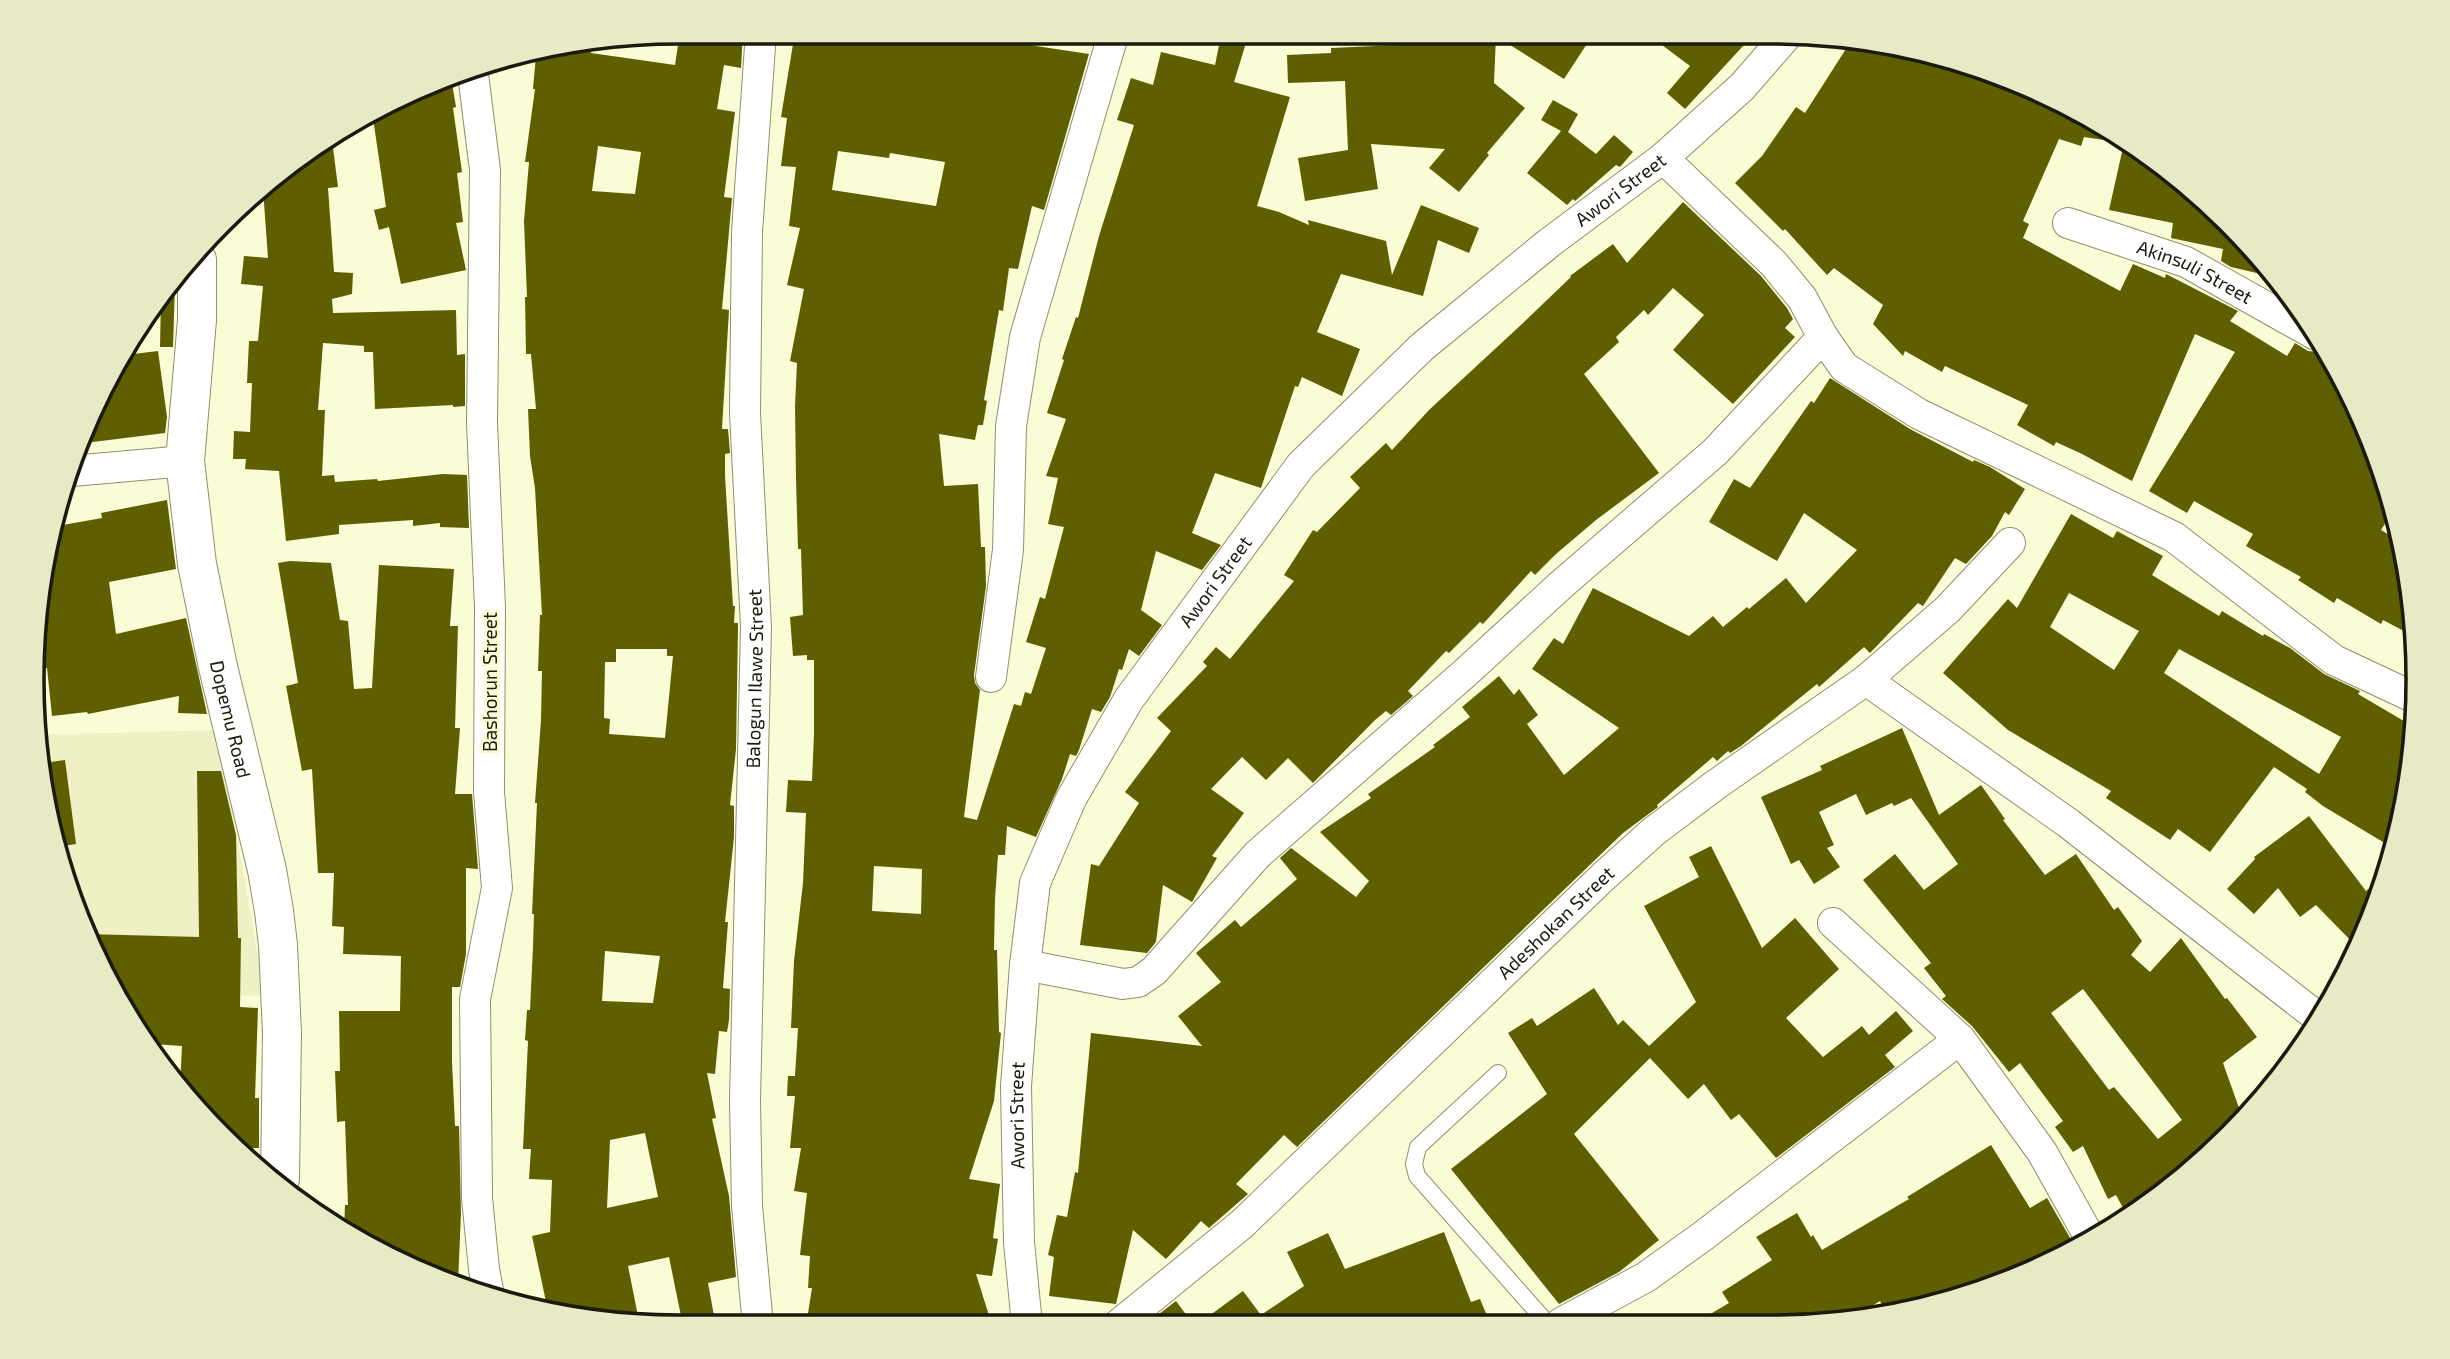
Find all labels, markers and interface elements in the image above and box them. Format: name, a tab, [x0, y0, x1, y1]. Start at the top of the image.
street label: Awori Street	[1570, 148, 1670, 231]
street label: Akinsuli Street	[2134, 235, 2257, 308]
street label: Awori Street	[1174, 531, 1256, 631]
street label: Balogun Ilawe Street	[741, 588, 767, 769]
street label: Bashorun Street	[478, 612, 501, 752]
street label: Dopemu Road	[206, 658, 256, 780]
street label: Adeshokan Street	[1492, 861, 1618, 983]
street label: Awori Street	[1004, 1061, 1029, 1169]

